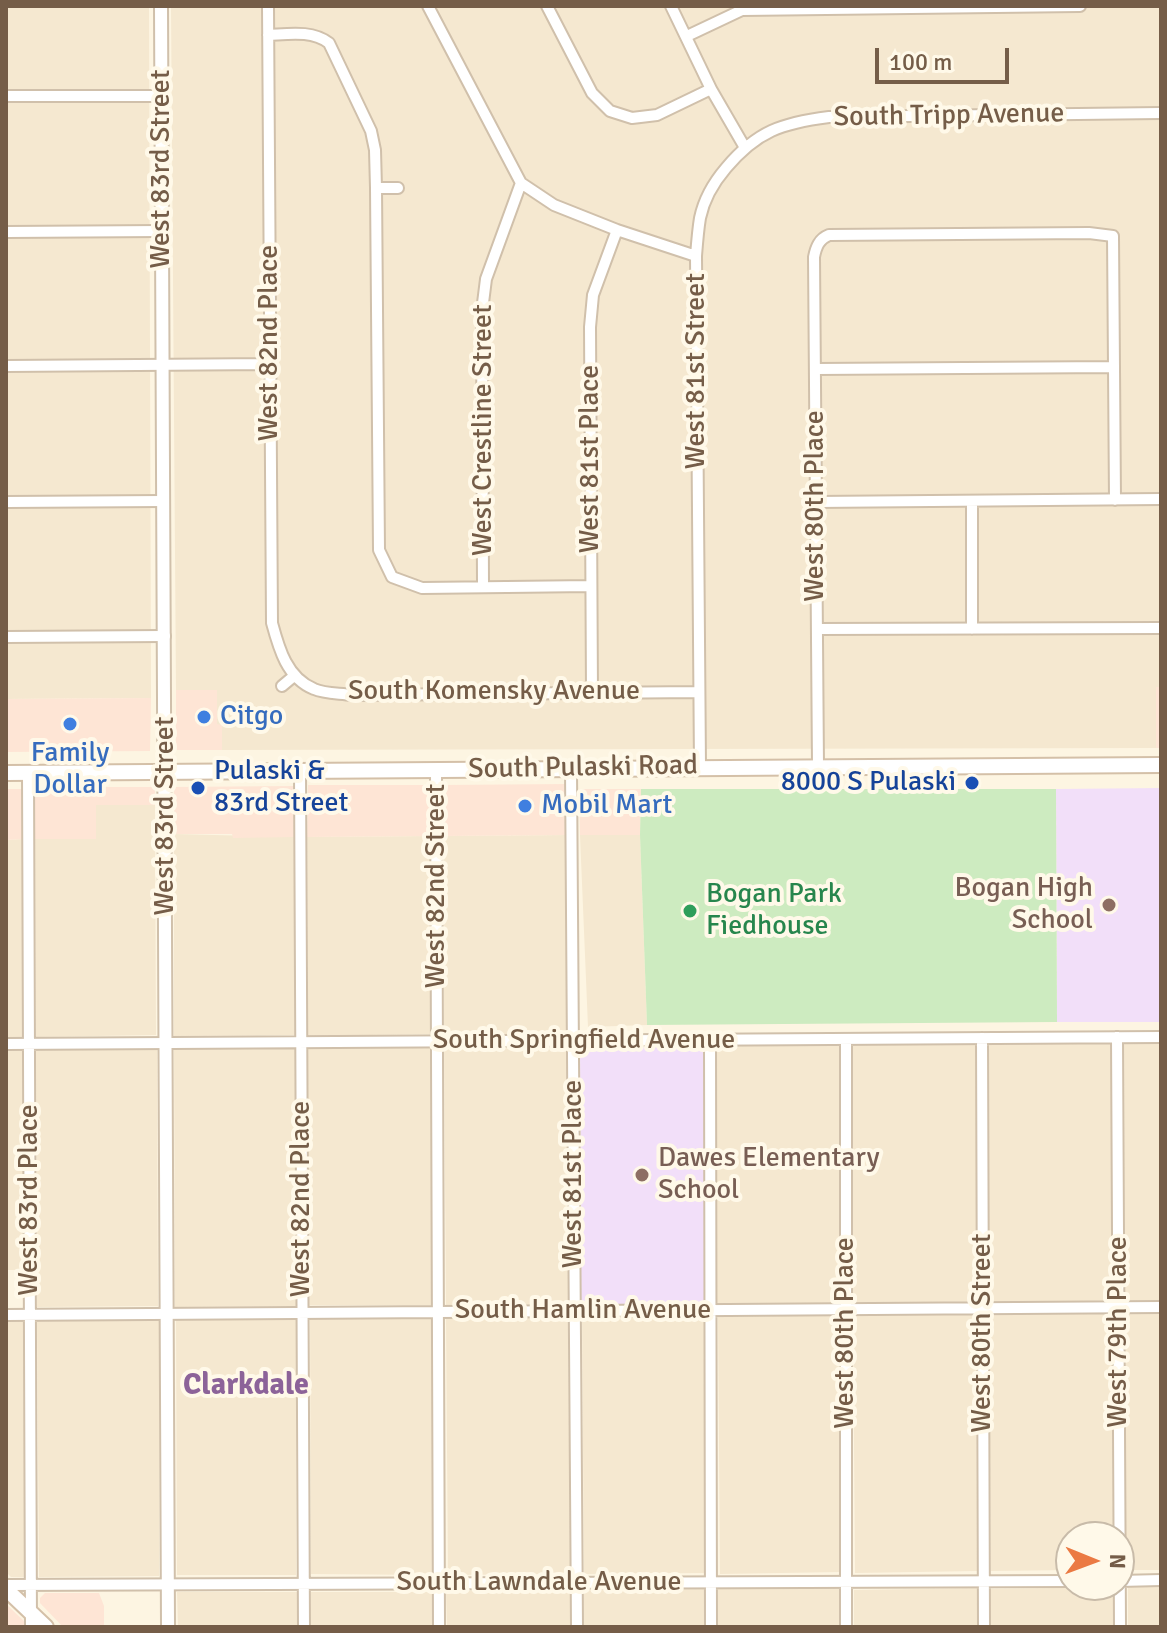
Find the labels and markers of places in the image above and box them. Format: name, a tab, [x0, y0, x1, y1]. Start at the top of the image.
place label: Citgo	[220, 700, 283, 734]
marker: Citgo	[195, 708, 213, 726]
marker: Family Dollar	[61, 715, 79, 733]
place label: Family Dollar	[31, 737, 109, 803]
place label: Pulaski & 83rd Street	[214, 755, 348, 821]
place label: 8000 S Pulaski	[781, 766, 956, 800]
marker: 8000 S Pulaski	[963, 774, 981, 792]
marker: Pulaski & 83rd Street	[189, 779, 207, 797]
place label: Mobil Mart	[541, 789, 672, 823]
marker: Mobil Mart	[516, 797, 534, 815]
place label: Bogan High School	[955, 872, 1093, 938]
place label: Bogan Park Fiedhouse	[706, 878, 842, 944]
marker: Bogan High School	[1100, 896, 1118, 914]
marker: Bogan Park Fiedhouse	[681, 902, 699, 920]
place label: Dawes Elementary School	[658, 1142, 880, 1208]
marker: Dawes Elementary School	[633, 1166, 651, 1184]

